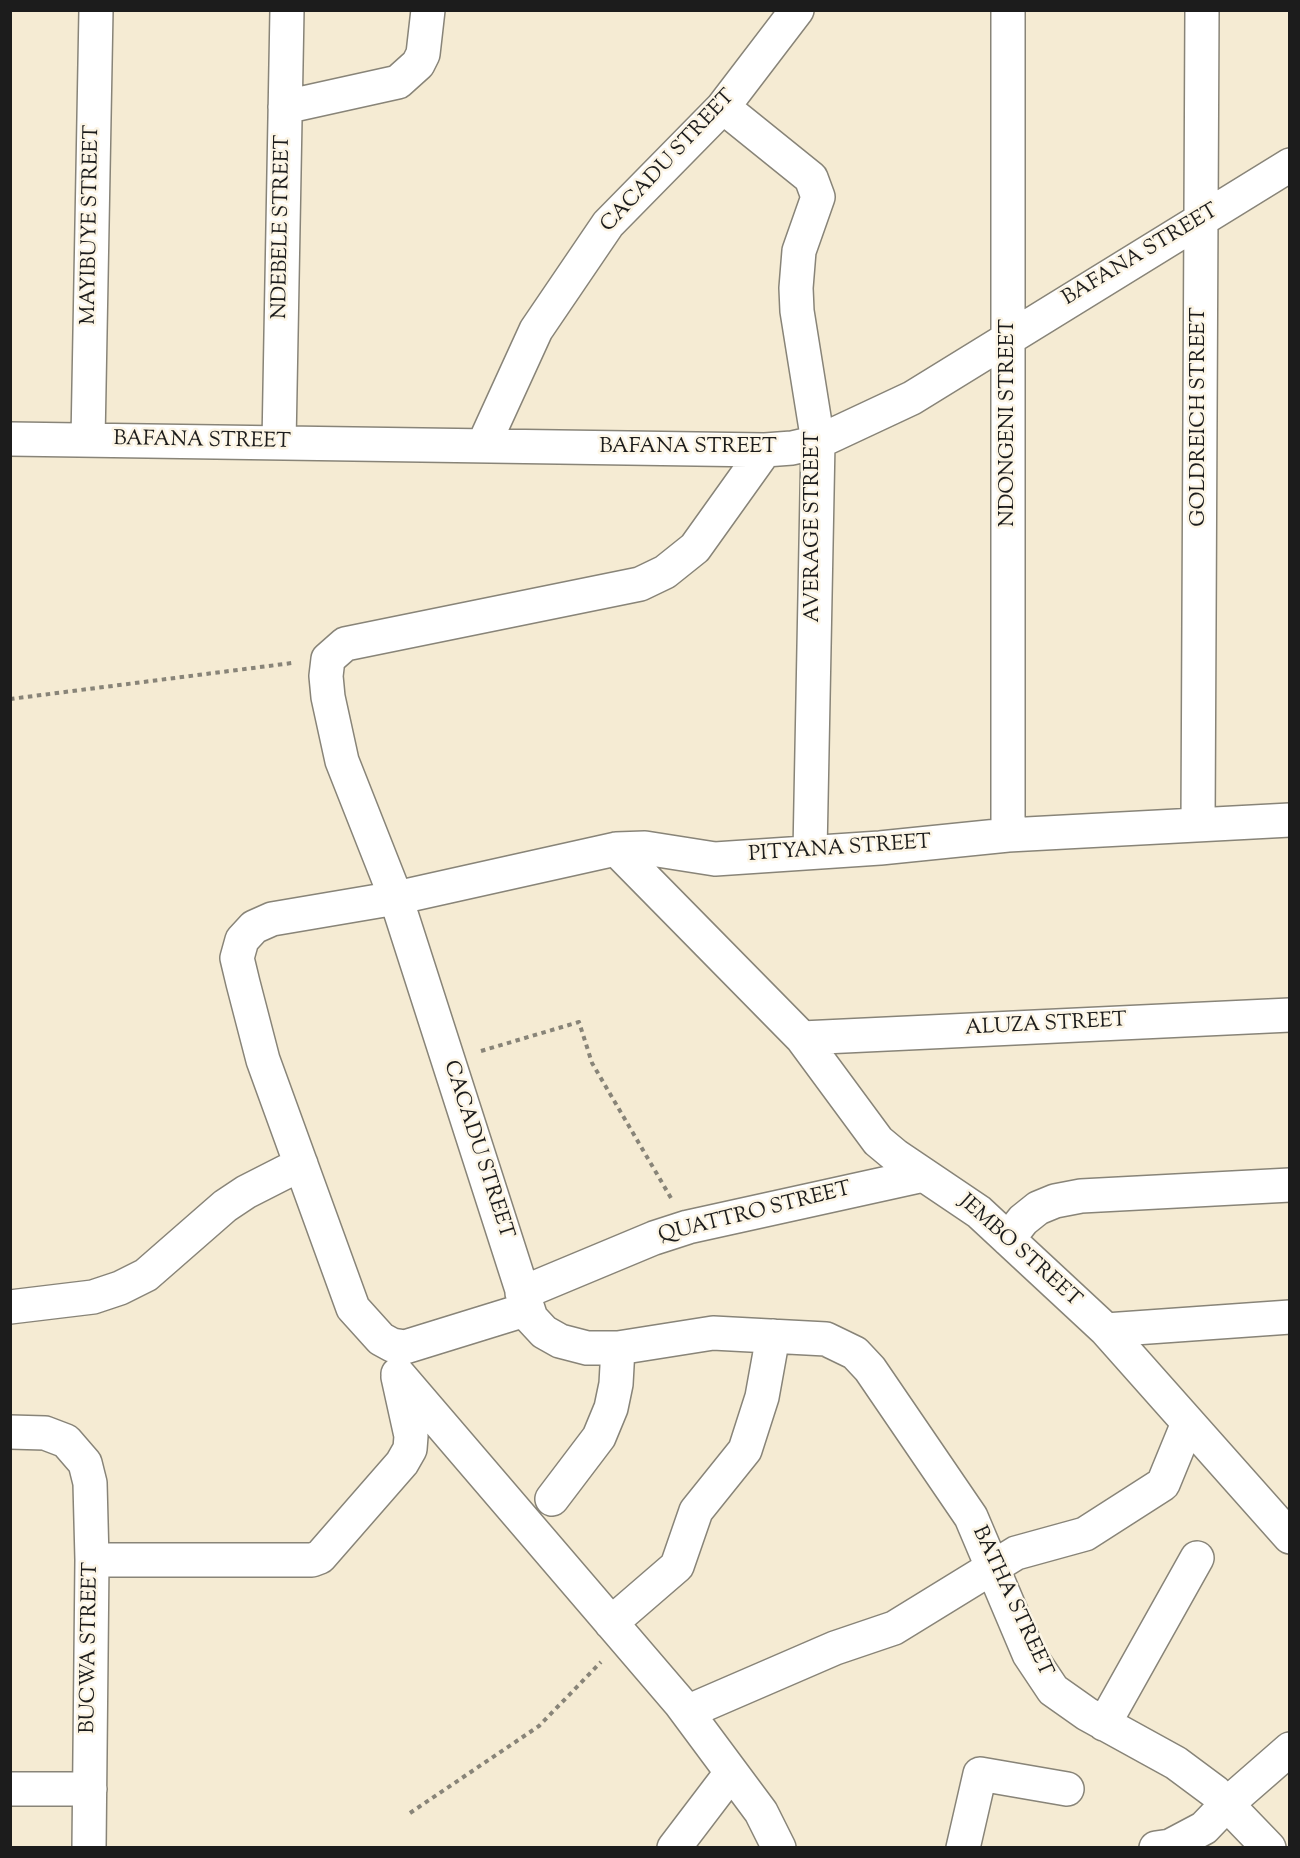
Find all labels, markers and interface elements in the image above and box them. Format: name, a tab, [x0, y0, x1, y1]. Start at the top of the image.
street label: CACADU STREET	[596, 85, 742, 239]
street label: MAYIBUYE STREET	[78, 125, 106, 325]
street label: NDEBELE STREET	[269, 135, 297, 319]
street label: BAFANA STREET	[1058, 199, 1224, 313]
street label: GOLDREICH STREET	[1187, 307, 1213, 527]
street label: NDONGENI STREET	[996, 319, 1022, 527]
street label: BAFANA STREET	[113, 428, 291, 456]
street label: AVERAGE STREET	[801, 431, 827, 623]
street label: BAFANA STREET	[599, 435, 777, 461]
street label: PITYANA STREET	[748, 831, 932, 869]
street label: ALUZA STREET	[964, 1009, 1128, 1043]
street label: CACADU STREET	[436, 1058, 518, 1242]
street label: QUATTRO STREET	[656, 1178, 854, 1250]
street label: JEMBO STREET	[953, 1190, 1085, 1314]
street label: BATHA STREET	[965, 1523, 1057, 1681]
street label: BUCWA STREET	[77, 1562, 105, 1734]

